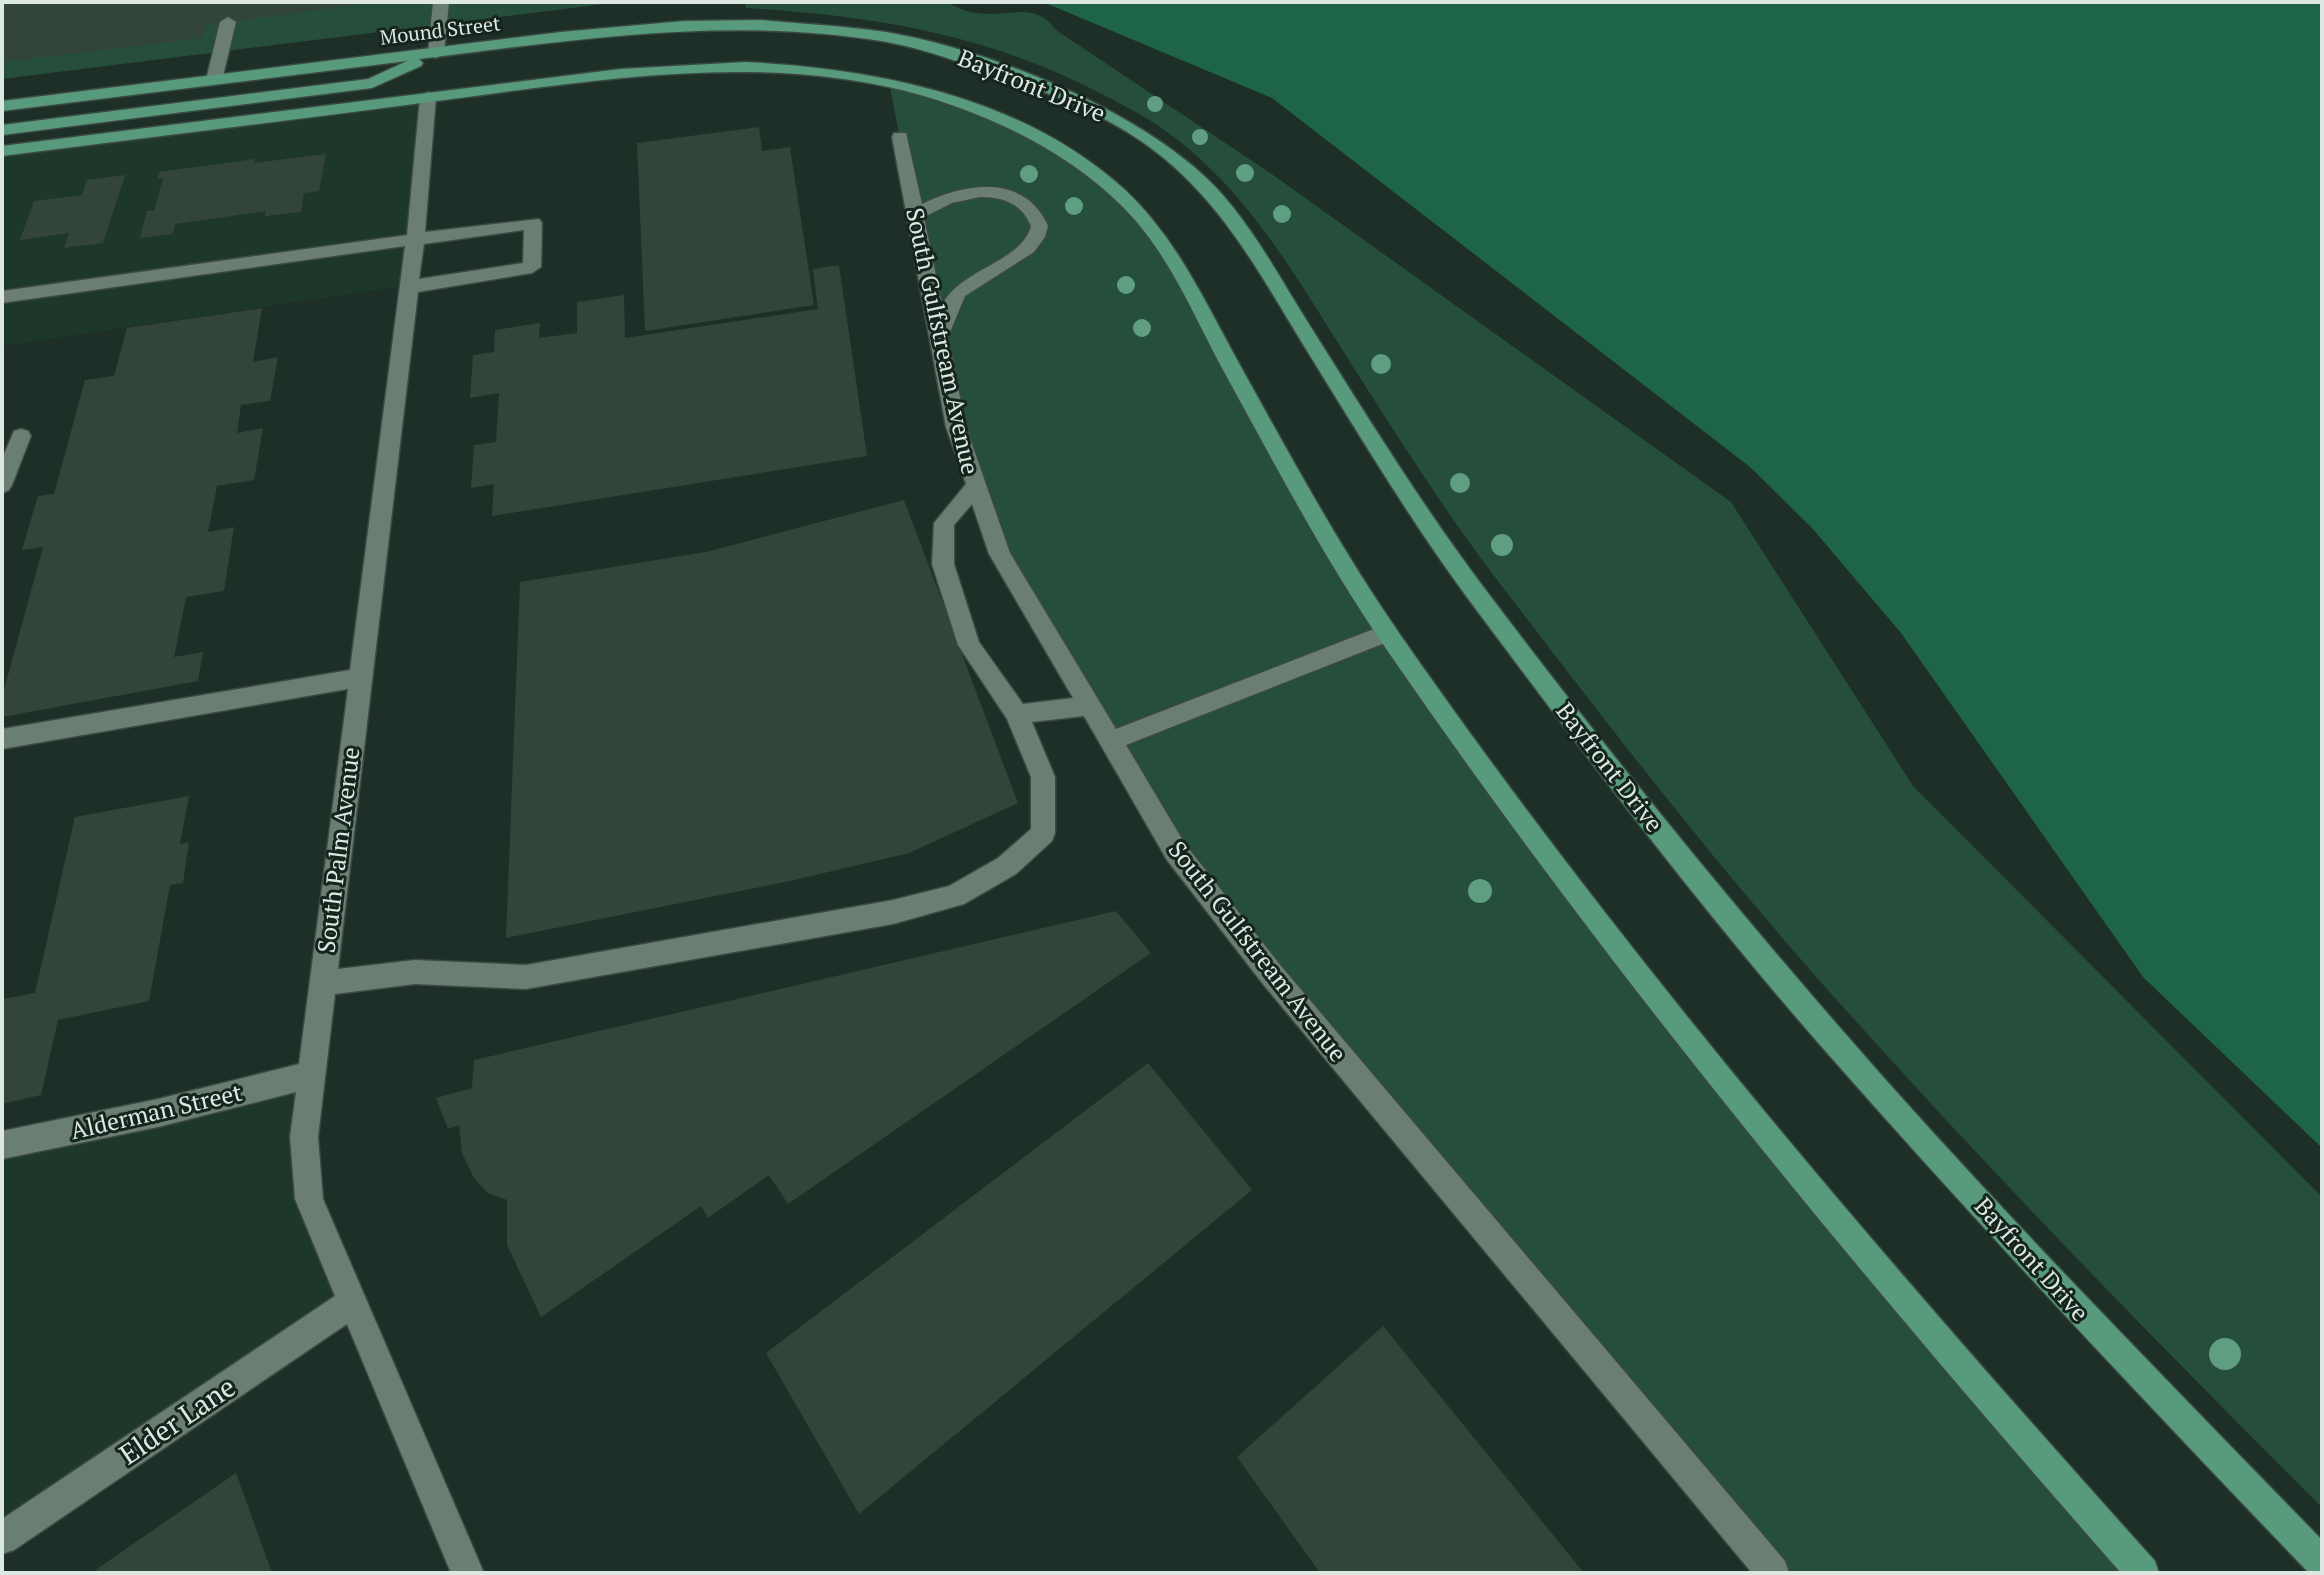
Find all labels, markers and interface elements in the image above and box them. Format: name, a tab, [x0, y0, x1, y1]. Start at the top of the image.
street label: Mound Street	[378, 9, 502, 51]
street label: Bayfront Drive	[954, 41, 1110, 129]
street label: South Gulfstream Avenue	[899, 205, 987, 477]
street label: Bayfront Drive	[1549, 696, 1671, 838]
street label: South Palm Avenue	[310, 745, 366, 955]
street label: South Gulfstream Avenue	[1162, 834, 1354, 1068]
street label: Alderman Street	[67, 1076, 245, 1146]
street label: Bayfront Drive	[1968, 1190, 2096, 1328]
street label: Elder Lane	[112, 1368, 242, 1472]

